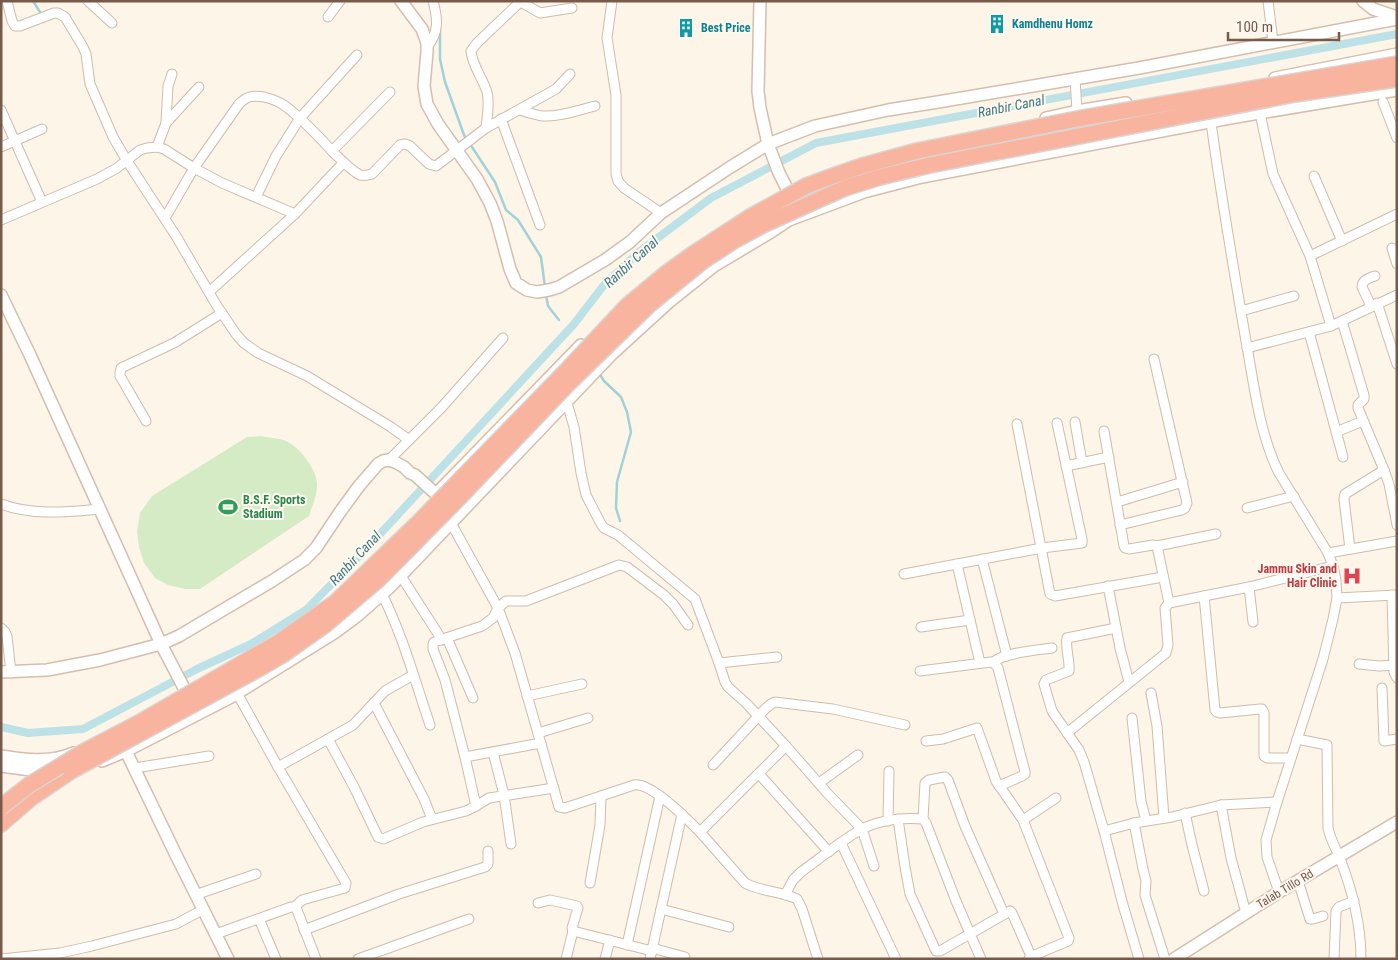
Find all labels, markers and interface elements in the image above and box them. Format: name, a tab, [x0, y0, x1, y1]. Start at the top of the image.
scale bar	[1228, 10, 1339, 42]
building icon: Kamdhenu Homz	[986, 13, 1008, 35]
building icon: Best Price	[675, 17, 697, 39]
place label: Kamdhenu Homz	[1012, 17, 1093, 31]
text: 100 m	[1236, 18, 1273, 36]
place label: Best Price	[701, 21, 751, 35]
water label: Ranbir Canal	[976, 92, 1047, 120]
water label: Ranbir Canal	[600, 233, 662, 291]
place label: B.S.F. Sports Stadium	[243, 493, 306, 521]
sports icon: B.S.F. Sports Stadium	[217, 496, 239, 518]
water label: Ranbir Canal	[326, 527, 385, 588]
place label: Jammu Skin and Hair Clinic	[1258, 562, 1337, 590]
hospital icon: Jammu Skin and Hair Clinic	[1341, 565, 1363, 587]
street label: Talab Tillo Rd	[1254, 867, 1316, 911]

